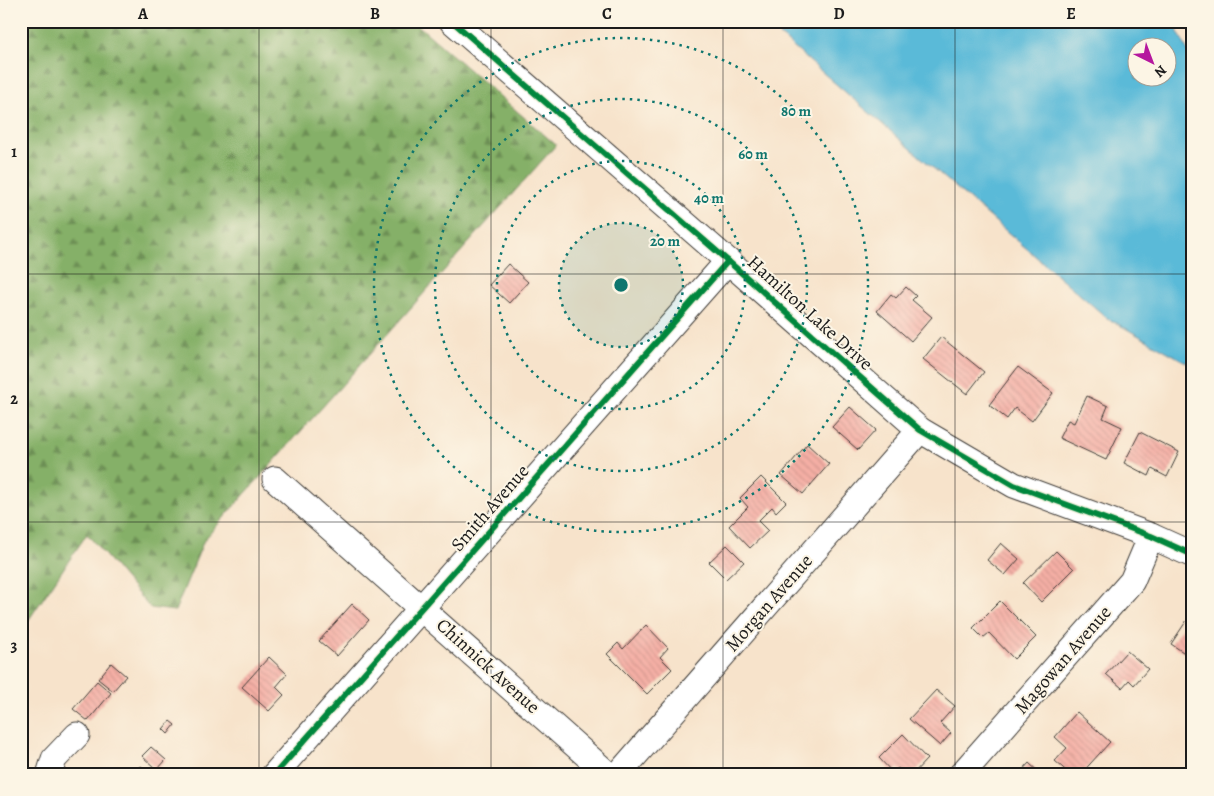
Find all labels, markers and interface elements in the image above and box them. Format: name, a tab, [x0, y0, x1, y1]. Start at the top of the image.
text: A	[137, 3, 149, 25]
text: B	[370, 3, 380, 25]
text: C	[602, 3, 612, 25]
text: D	[833, 3, 845, 25]
text: E	[1066, 3, 1076, 25]
north arrow	[1126, 38, 1176, 88]
text: N	[1150, 61, 1171, 82]
text: 80 m	[781, 101, 811, 121]
text: 1	[11, 141, 17, 163]
text: 60 m	[738, 144, 768, 164]
text: 40 m	[694, 188, 724, 208]
text: 20 m	[650, 231, 680, 251]
street label: Hamilton Lake Drive	[741, 249, 879, 377]
centre of rings	[612, 276, 630, 294]
text: 2	[10, 388, 18, 410]
street label: Smith Avenue	[445, 459, 535, 557]
street label: Morgan Avenue	[719, 549, 819, 657]
street label: Magowan Avenue	[1009, 600, 1117, 720]
street label: Chinnick Avenue	[430, 612, 546, 720]
text: 3	[11, 635, 18, 657]

